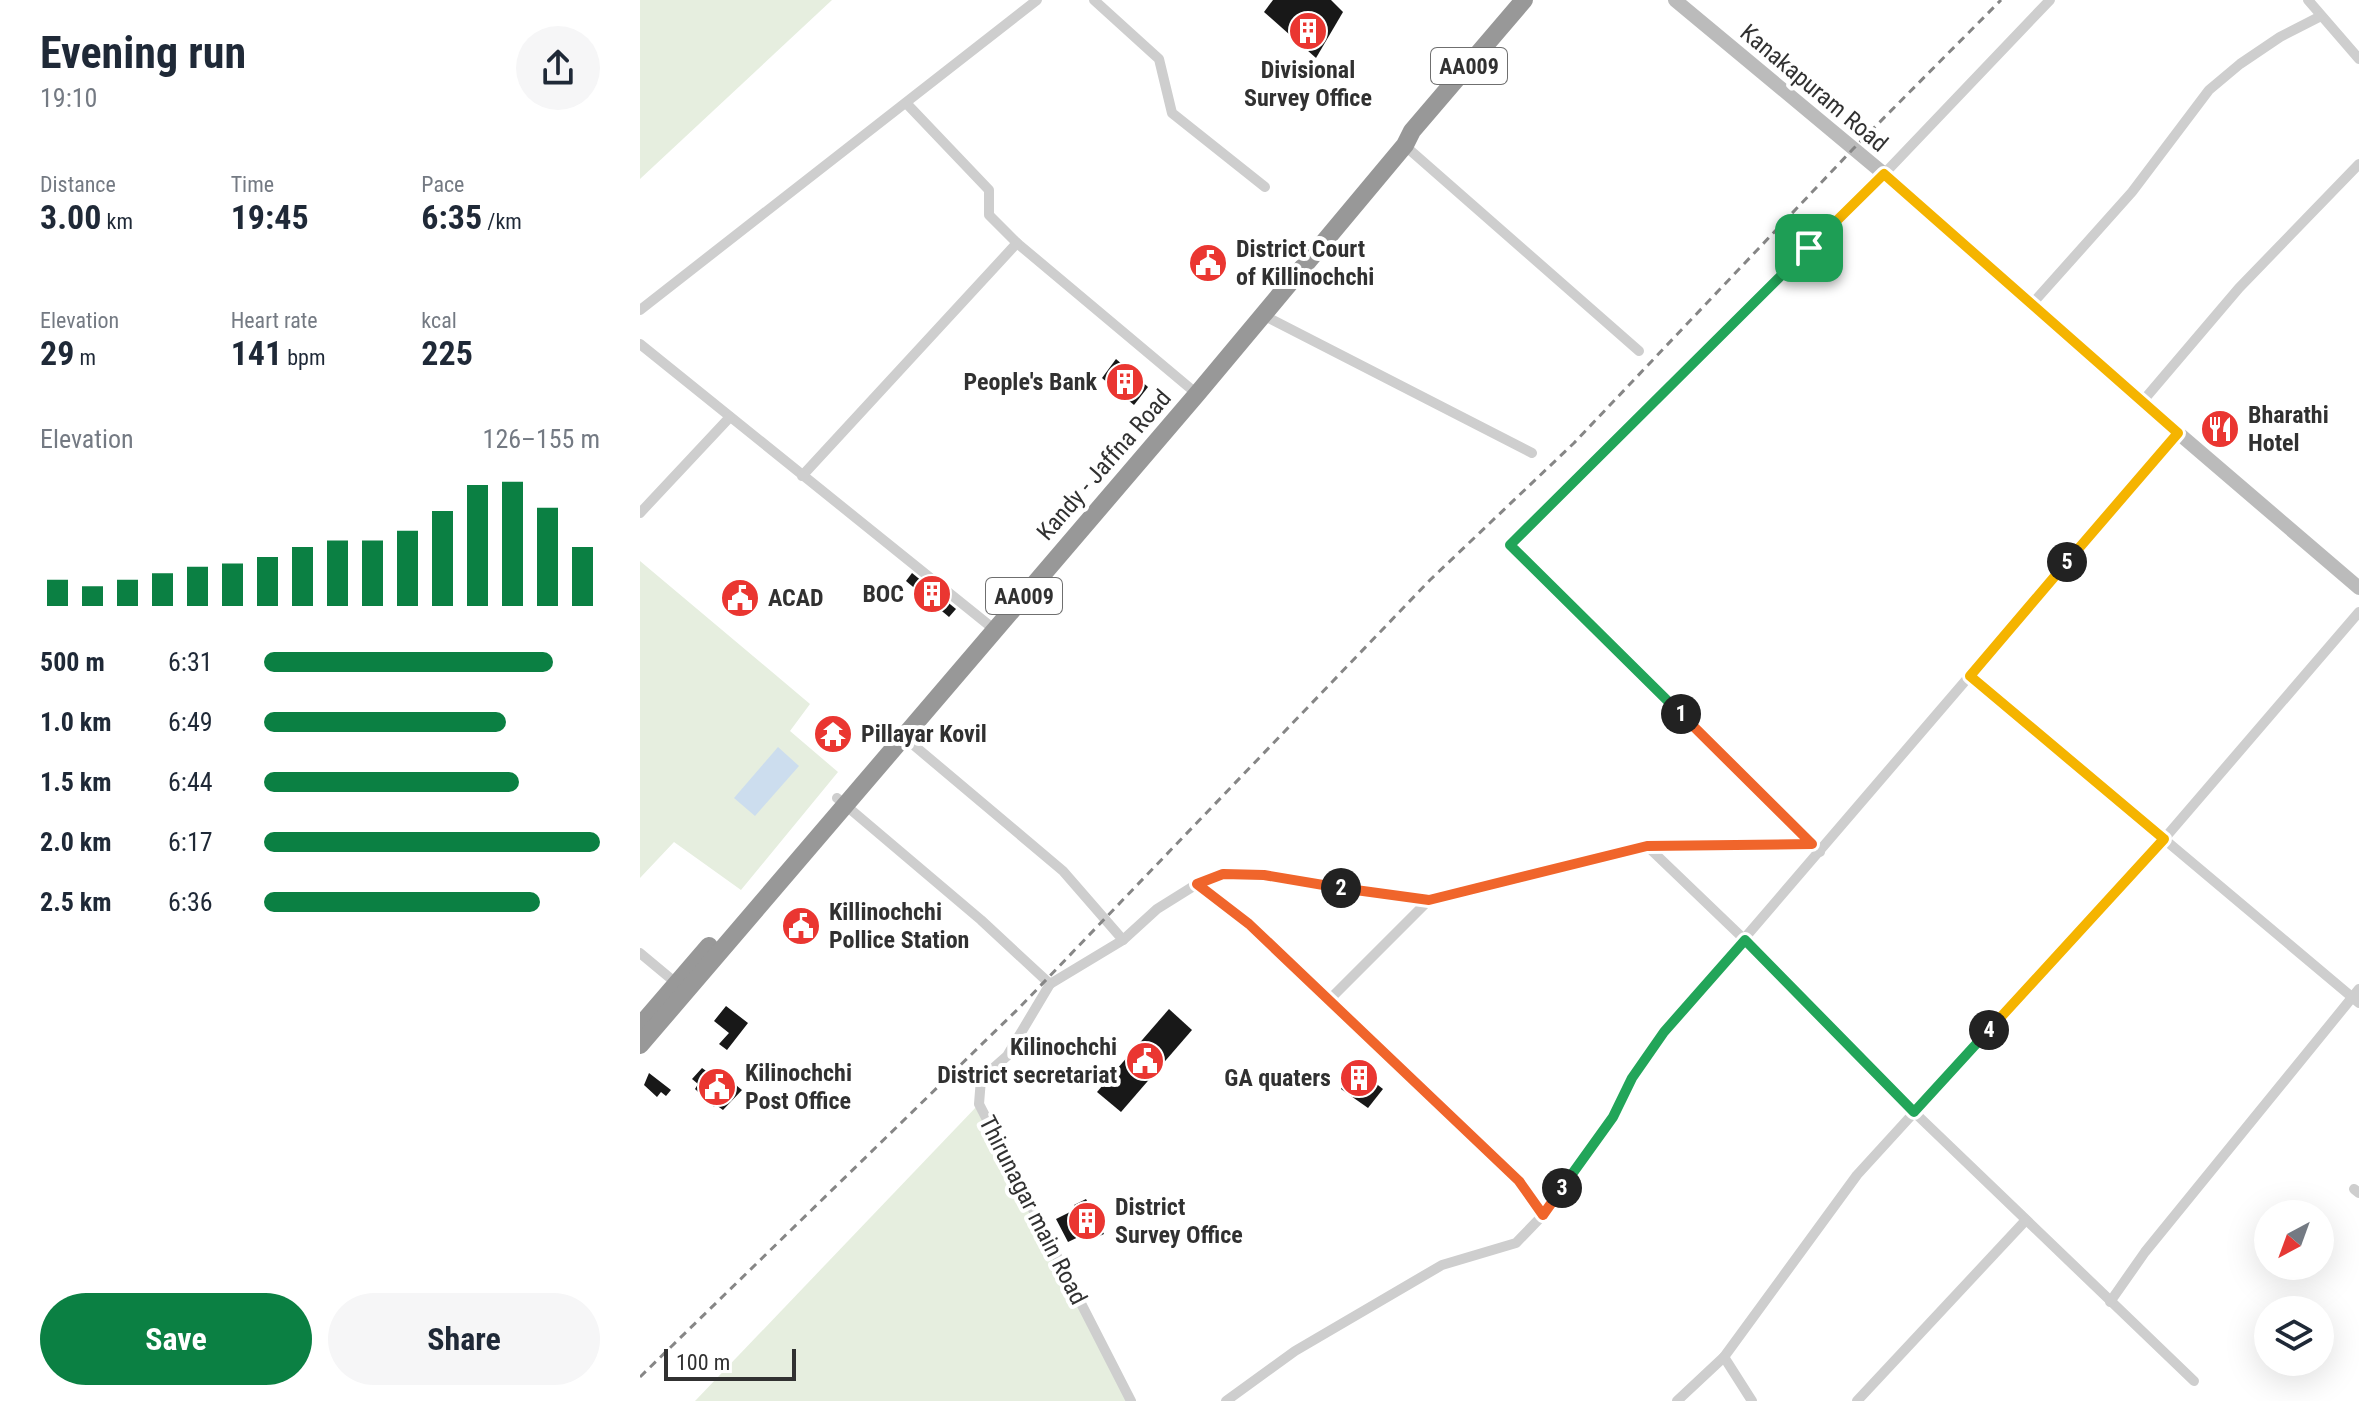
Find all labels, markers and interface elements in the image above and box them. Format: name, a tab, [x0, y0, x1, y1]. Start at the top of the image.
building icon: Divisional Survey Office	[1287, 10, 1329, 52]
street label: Kanakapuram Road	[1735, 18, 1893, 158]
button: share	[516, 26, 600, 110]
text: Evening run	[40, 27, 246, 79]
road number: AA009	[1431, 48, 1507, 84]
place label: Divisional Survey Office	[1244, 56, 1372, 112]
text: 19:10	[40, 83, 97, 113]
text: Distance	[40, 172, 116, 197]
text: Time	[231, 172, 274, 197]
text: Pace	[421, 172, 464, 197]
text: 3.00	[40, 197, 101, 237]
text: 19:45	[231, 197, 309, 237]
text: 6:35	[421, 197, 482, 237]
text: km	[101, 209, 133, 234]
text: /km	[482, 209, 522, 234]
pin	[1775, 214, 1843, 282]
icon: arrive	[1787, 226, 1831, 270]
place label: District Court of Killinochchi	[1236, 235, 1374, 291]
public building icon: District Court of Killinochchi	[1187, 242, 1229, 284]
text: Elevation	[40, 308, 119, 333]
text: Heart rate	[231, 308, 318, 333]
text: kcal	[421, 308, 457, 333]
text: 29	[40, 333, 74, 373]
text: 141	[231, 333, 282, 373]
text: 225	[421, 333, 473, 373]
text: m	[74, 345, 96, 370]
text: bpm	[282, 345, 326, 370]
building icon: People's Bank	[1104, 361, 1146, 403]
place label: People's Bank	[964, 368, 1098, 396]
street label: Kandy - Jaffna Road	[1031, 384, 1177, 546]
place label: Bharathi Hotel	[2248, 401, 2329, 457]
restaurant icon: Bharathi Hotel	[2199, 408, 2241, 450]
text: Elevation	[40, 424, 134, 454]
text: 126–155 m	[483, 424, 600, 454]
pin: 5	[2047, 542, 2087, 582]
text: 5	[2061, 549, 2073, 574]
building icon: BOC	[911, 573, 953, 615]
public building icon: ACAD	[719, 577, 761, 619]
road number: AA009	[986, 578, 1062, 614]
place label: BOC	[862, 580, 904, 608]
place label: ACAD	[768, 584, 824, 612]
text: 500 m	[40, 647, 105, 677]
text: 6:31	[168, 647, 213, 677]
pin: 1	[1661, 694, 1701, 734]
text: 1	[1675, 701, 1687, 726]
text: 1.0 km	[40, 707, 112, 737]
text: 6:49	[168, 707, 213, 737]
temple icon: Pillayar Kovil	[812, 713, 854, 755]
place label: Pillayar Kovil	[861, 720, 987, 748]
text: 1.5 km	[40, 767, 112, 797]
text: 6:44	[168, 767, 213, 797]
text: 2.0 km	[40, 827, 112, 857]
text: 6:17	[168, 827, 213, 857]
pin: 2	[1321, 868, 1361, 908]
text: 2	[1335, 875, 1347, 900]
text: 2.5 km	[40, 887, 112, 917]
text: 6:36	[168, 887, 213, 917]
place label: Killinochchi Pollice Station	[829, 898, 969, 954]
public building icon: Killinochchi Pollice Station	[780, 905, 822, 947]
pin: 4	[1969, 1010, 2009, 1050]
text: 4	[1983, 1017, 1995, 1042]
place label: Kilinochchi District secretariat	[937, 1033, 1117, 1089]
public building icon: Kilinochchi District secretariat	[1124, 1040, 1166, 1082]
building icon: GA quaters	[1338, 1057, 1380, 1099]
place label: Kilinochchi Post Office	[745, 1059, 852, 1115]
place label: GA quaters	[1224, 1064, 1331, 1092]
public building icon: Kilinochchi Post Office	[696, 1066, 738, 1108]
street label: Thirunagar main Road	[973, 1111, 1093, 1309]
pin: 3	[1542, 1168, 1582, 1208]
text: 3	[1556, 1175, 1568, 1200]
place label: District Survey Office	[1115, 1193, 1243, 1249]
building icon: District Survey Office	[1066, 1200, 1108, 1242]
north arrow	[2254, 1200, 2334, 1280]
map controls	[2254, 1200, 2334, 1376]
button: Save	[40, 1293, 312, 1385]
button: Share	[328, 1293, 600, 1385]
button: layers	[2254, 1296, 2334, 1376]
scale bar	[664, 1345, 796, 1381]
text: 100 m	[676, 1350, 730, 1375]

